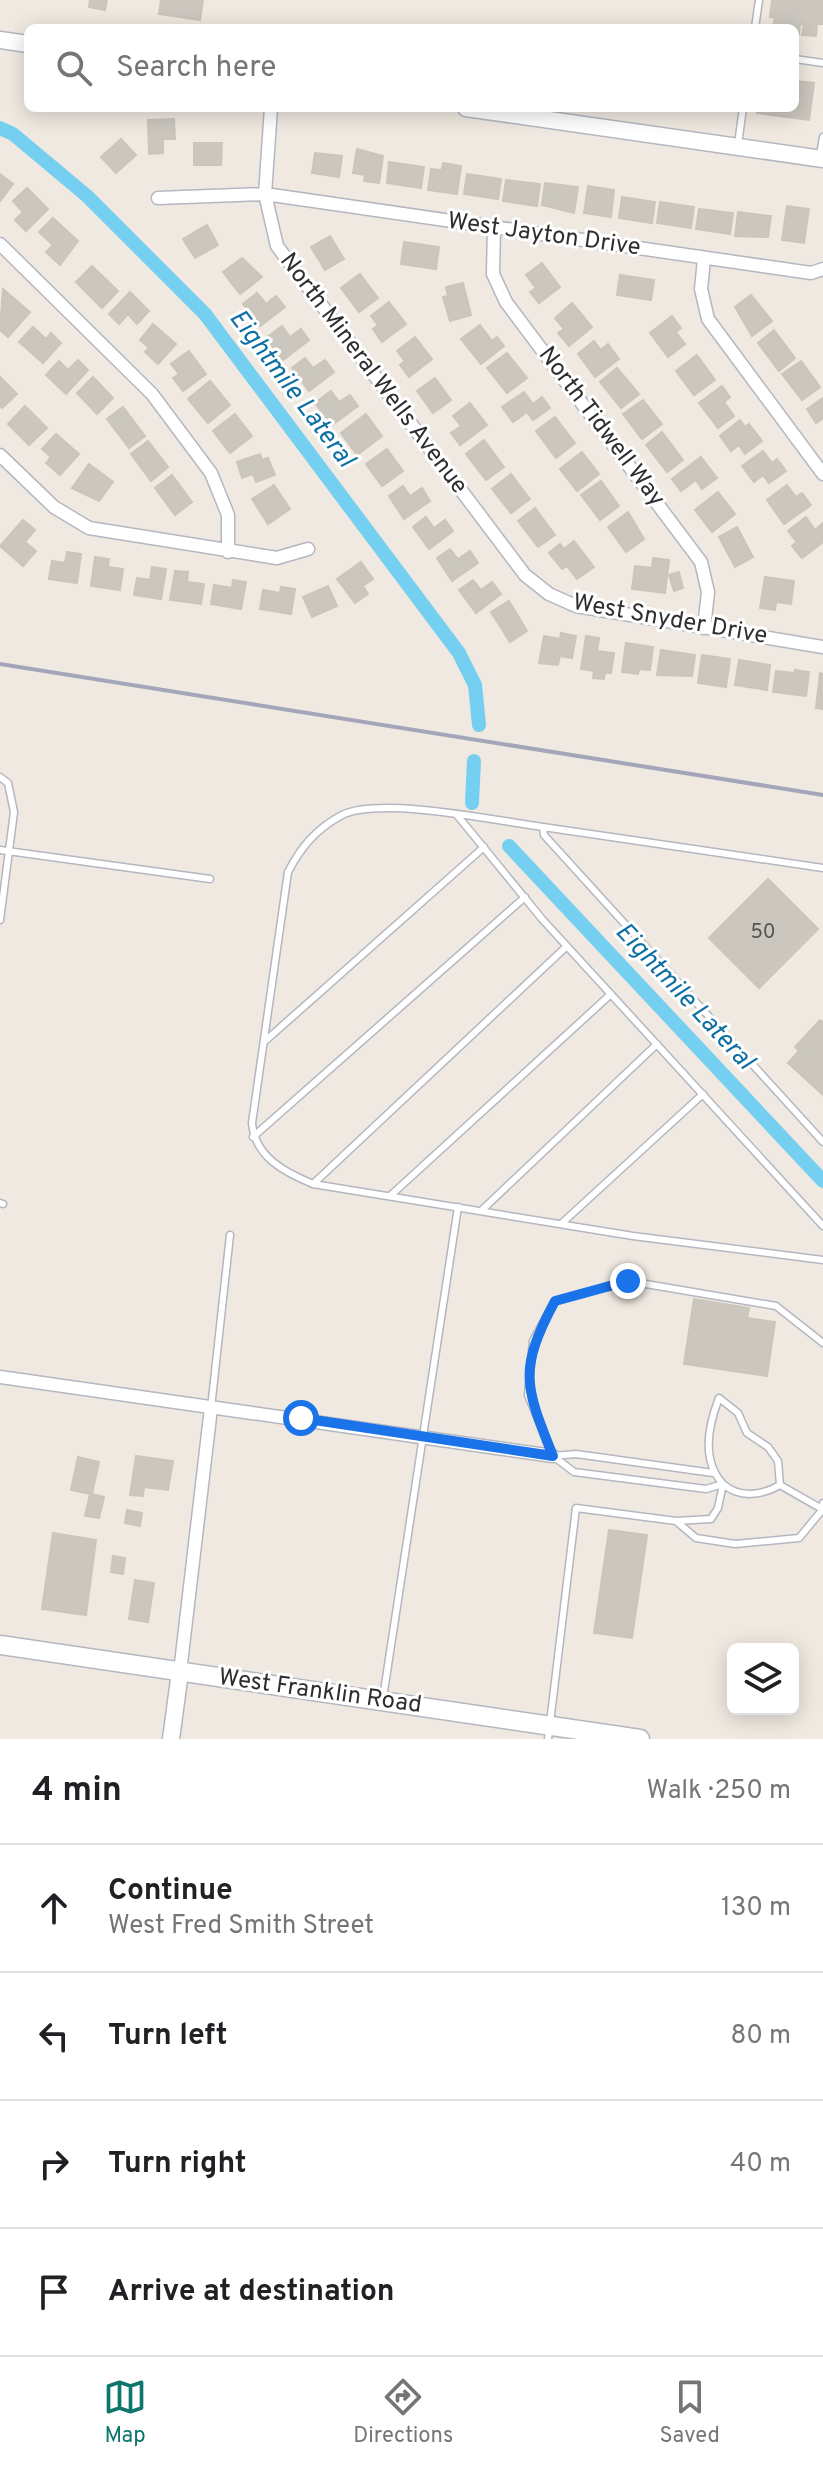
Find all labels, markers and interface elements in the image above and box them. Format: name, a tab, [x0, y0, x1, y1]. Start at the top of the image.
search box	[24, 24, 799, 112]
icon: search	[52, 46, 96, 90]
text: Search here	[116, 50, 276, 87]
street label: West Jayton Drive	[445, 207, 643, 263]
street label: North Mineral Wells Avenue	[272, 247, 474, 501]
water label: Eightmile Lateral	[221, 303, 362, 476]
street label: North Tidwell Way	[531, 341, 671, 513]
street label: West Snyder Drive	[570, 588, 770, 652]
water label: Eightmile Lateral	[607, 916, 762, 1079]
house number: 50	[750, 920, 776, 946]
route end	[610, 1263, 646, 1299]
route start	[283, 1400, 319, 1436]
map controls	[727, 1643, 799, 1715]
button: layers	[727, 1643, 799, 1715]
street label: West Franklin Road	[216, 1663, 424, 1721]
text: 4 min	[32, 1770, 122, 1813]
text: Walk · 250 m	[646, 1775, 791, 1808]
text: Continue	[108, 1873, 233, 1910]
icon: ahead	[32, 1886, 76, 1930]
text: 130 m	[721, 1892, 791, 1925]
text: West Fred Smith Street	[108, 1910, 374, 1943]
icon: left	[32, 2014, 76, 2058]
text: Turn left	[108, 2018, 228, 2055]
text: 80 m	[731, 2020, 791, 2053]
icon: right	[32, 2142, 76, 2186]
text: Turn right	[108, 2146, 246, 2183]
text: 40 m	[730, 2148, 791, 2181]
icon: arrive	[32, 2270, 76, 2314]
text: Arrive at destination	[108, 2274, 394, 2311]
tab: Map	[103, 2375, 147, 2450]
tab: Directions	[353, 2375, 453, 2450]
tab: Saved	[659, 2375, 720, 2450]

